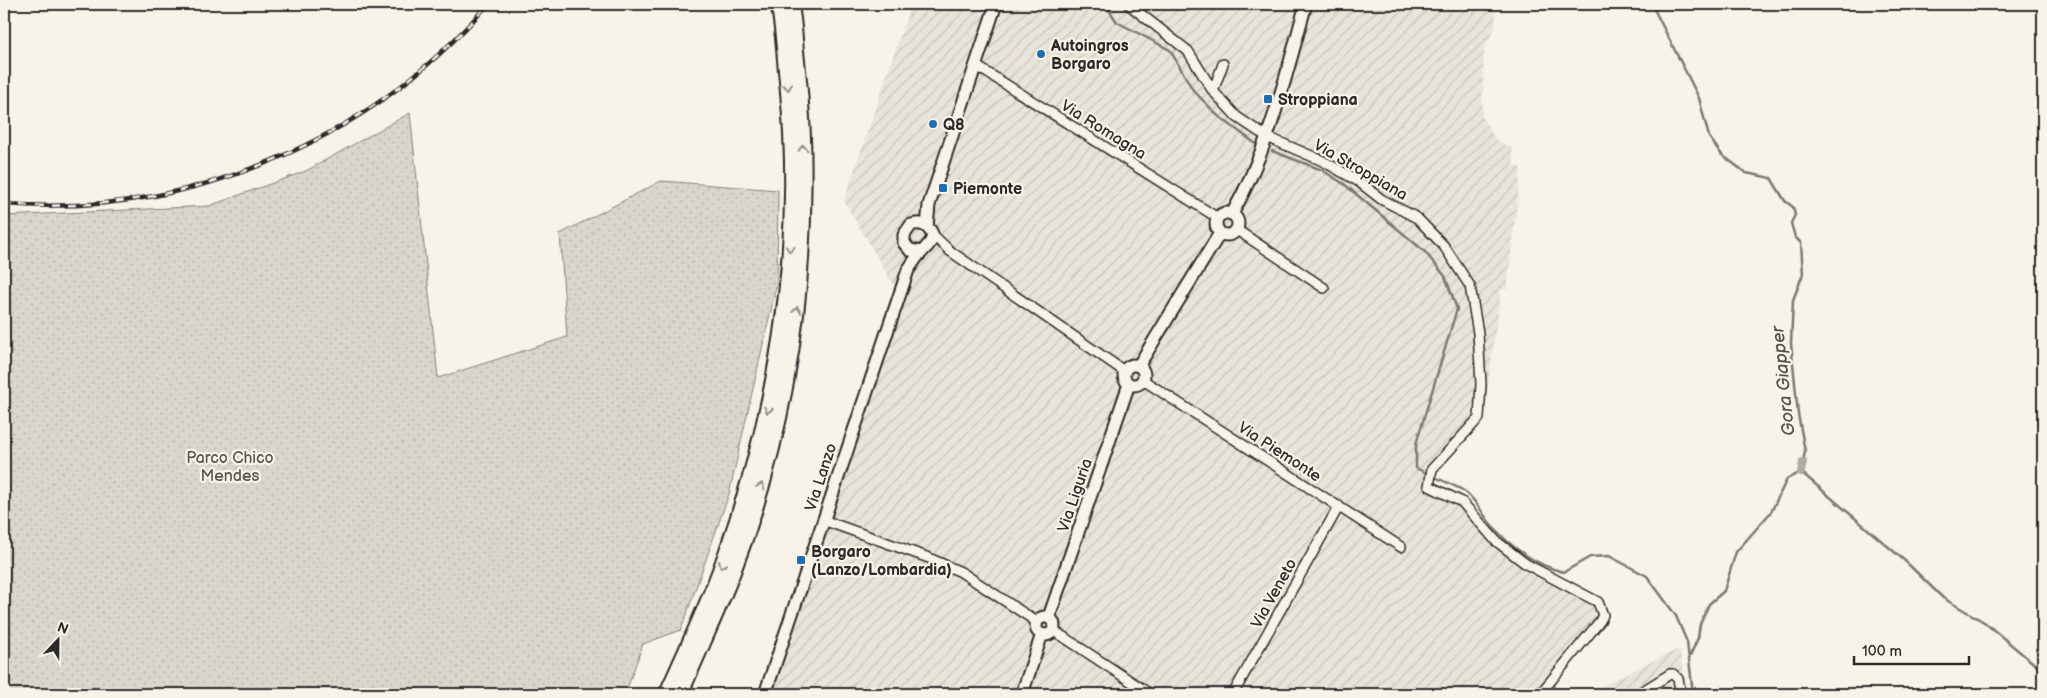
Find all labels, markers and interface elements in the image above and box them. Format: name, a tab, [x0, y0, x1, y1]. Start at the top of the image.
place label: Autoingros Borgaro	[1050, 37, 1129, 74]
marker: Autoingros Borgaro	[1035, 48, 1047, 60]
one-way arrow	[782, 83, 793, 91]
place label: Stroppiana	[1278, 91, 1358, 110]
marker: Stroppiana	[1262, 93, 1274, 105]
street label: Via Romagna	[1057, 96, 1149, 164]
place label: Q8	[943, 116, 965, 135]
marker: Q8	[927, 118, 939, 130]
street label: Via Stroppiana	[1310, 136, 1411, 205]
one-way arrow	[798, 143, 808, 151]
place label: Piemonte	[953, 180, 1022, 199]
marker: Piemonte	[937, 182, 949, 194]
one-way arrow	[785, 245, 796, 253]
one-way arrow	[791, 306, 802, 314]
water label: Gora Giapper	[1767, 323, 1800, 437]
one-way arrow	[763, 405, 774, 414]
street label: Via Piemonte	[1234, 418, 1325, 487]
street label: Via Lanzo	[802, 441, 841, 514]
park label: Parco Chico Mendes	[186, 449, 274, 486]
street label: Via Liguria	[1054, 456, 1097, 535]
one-way arrow	[755, 482, 765, 491]
place label: Borgaro (Lanzo/Lombardia)	[811, 543, 952, 580]
marker: Borgaro (Lanzo/Lombardia)	[795, 554, 807, 566]
street label: Via Veneto	[1247, 556, 1301, 632]
one-way arrow	[717, 561, 727, 569]
north arrow	[32, 616, 82, 666]
text: N	[55, 619, 71, 638]
scale bar	[1854, 633, 1970, 665]
text: 100 m	[1862, 642, 1902, 661]

